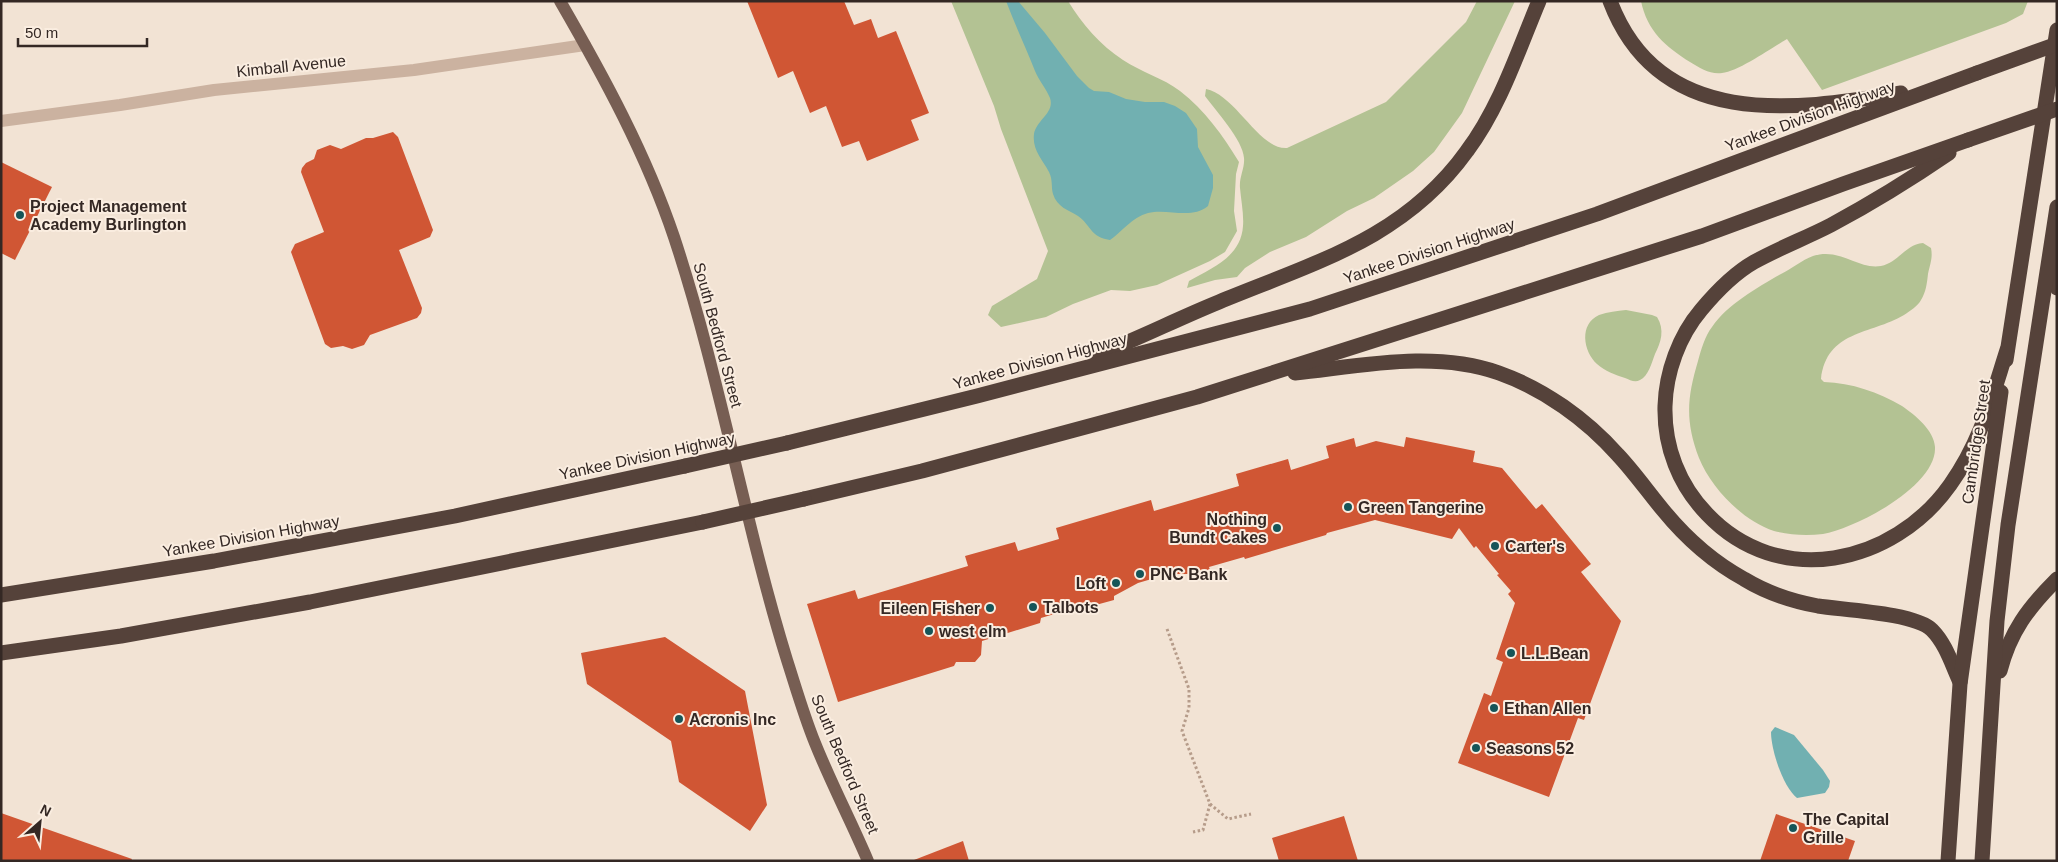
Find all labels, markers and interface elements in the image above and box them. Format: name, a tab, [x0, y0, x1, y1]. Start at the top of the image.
scale bar	[18, 15, 146, 47]
text: 50 m	[25, 24, 58, 41]
street label: Kimball Avenue	[235, 52, 347, 80]
street label: Yankee Division Highway	[1723, 77, 1897, 155]
place label: Project Management Academy Burlington	[30, 198, 187, 233]
marker: Project Management Academy Burlington	[14, 209, 26, 221]
street label: Yankee Division Highway	[1341, 215, 1517, 287]
street label: South Bedford Street	[690, 261, 746, 410]
street label: Yankee Division Highway	[951, 330, 1129, 392]
street label: Cambridge Street	[1959, 378, 1993, 505]
street label: Yankee Division Highway	[558, 429, 736, 483]
place label: Green Tangerine	[1358, 499, 1484, 516]
marker: Green Tangerine	[1342, 501, 1354, 513]
place label: Nothing Bundt Cakes	[1169, 511, 1267, 546]
street label: Yankee Division Highway	[161, 512, 341, 560]
marker: Nothing Bundt Cakes	[1271, 522, 1283, 534]
place label: Carter's	[1505, 538, 1565, 555]
marker: Carter's	[1489, 540, 1501, 552]
place label: PNC Bank	[1150, 566, 1227, 583]
marker: PNC Bank	[1134, 568, 1146, 580]
place label: Loft	[1076, 575, 1107, 592]
marker: Loft	[1110, 577, 1122, 589]
place label: Talbots	[1043, 599, 1099, 616]
place label: Eileen Fisher	[880, 600, 980, 617]
marker: Talbots	[1027, 601, 1039, 613]
marker: Eileen Fisher	[984, 602, 996, 614]
place label: west elm	[938, 623, 1007, 640]
marker: west elm	[923, 625, 935, 637]
place label: L.L.Bean	[1521, 645, 1589, 662]
marker: L.L.Bean	[1505, 647, 1517, 659]
street label: South Bedford Street	[808, 692, 882, 837]
place label: Ethan Allen	[1504, 700, 1591, 717]
marker: Ethan Allen	[1488, 702, 1500, 714]
place label: Acronis Inc	[689, 711, 776, 728]
marker: Acronis Inc	[673, 713, 685, 725]
place label: Seasons 52	[1486, 740, 1574, 757]
marker: Seasons 52	[1470, 742, 1482, 754]
north arrow	[15, 797, 65, 847]
text: N	[38, 801, 54, 820]
place label: The Capital Grille	[1803, 811, 1889, 846]
marker: The Capital Grille	[1787, 822, 1799, 834]

